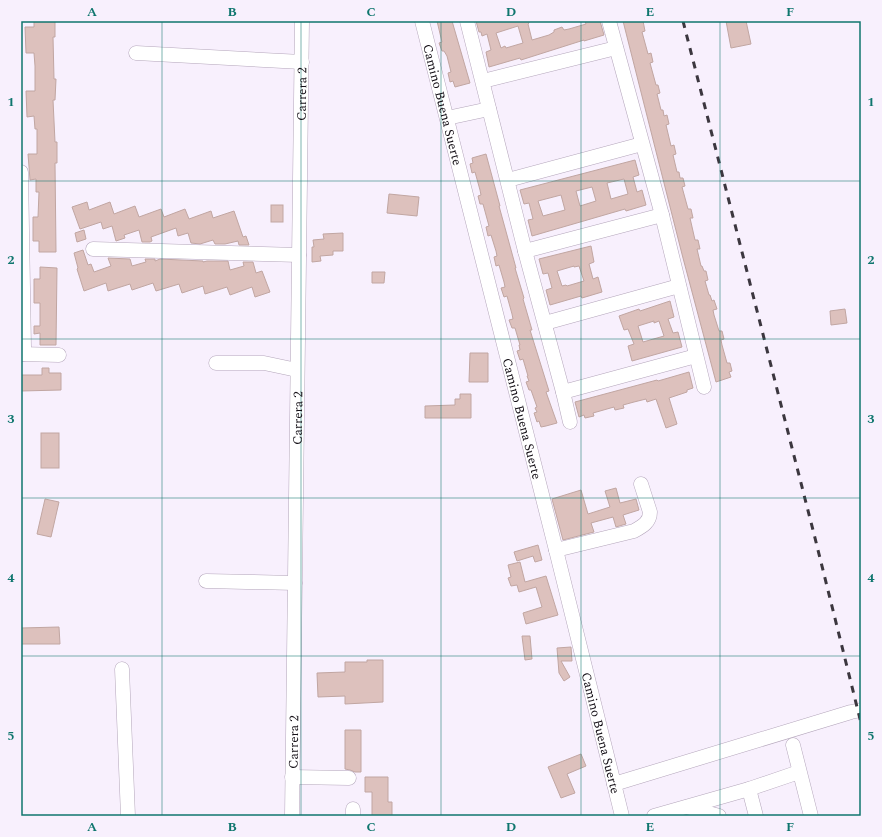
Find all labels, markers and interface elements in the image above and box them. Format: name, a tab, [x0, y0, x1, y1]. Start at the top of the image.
text: A	[87, 2, 97, 22]
text: B	[227, 2, 237, 22]
text: C	[366, 2, 376, 22]
text: D	[506, 2, 516, 22]
text: E	[646, 2, 655, 22]
text: F	[786, 2, 794, 22]
street label: Camino Buena Suerte	[417, 42, 467, 168]
street label: Carrera 2	[292, 67, 312, 121]
text: 1	[7, 92, 15, 112]
text: 1	[867, 92, 875, 112]
text: 2	[7, 250, 15, 270]
text: 2	[867, 250, 875, 270]
street label: Camino Buena Suerte	[497, 356, 547, 482]
street label: Carrera 2	[288, 391, 308, 445]
text: 3	[7, 409, 15, 429]
text: 3	[867, 409, 875, 429]
text: 4	[7, 568, 15, 588]
text: 4	[867, 568, 875, 588]
street label: Camino Buena Suerte	[576, 670, 625, 796]
street label: Carrera 2	[284, 715, 304, 769]
text: 5	[7, 726, 15, 746]
text: 5	[867, 726, 875, 746]
text: A	[87, 817, 97, 837]
text: B	[227, 817, 237, 837]
text: C	[366, 817, 376, 837]
text: D	[506, 817, 516, 837]
text: E	[646, 817, 655, 837]
text: F	[786, 817, 794, 837]

